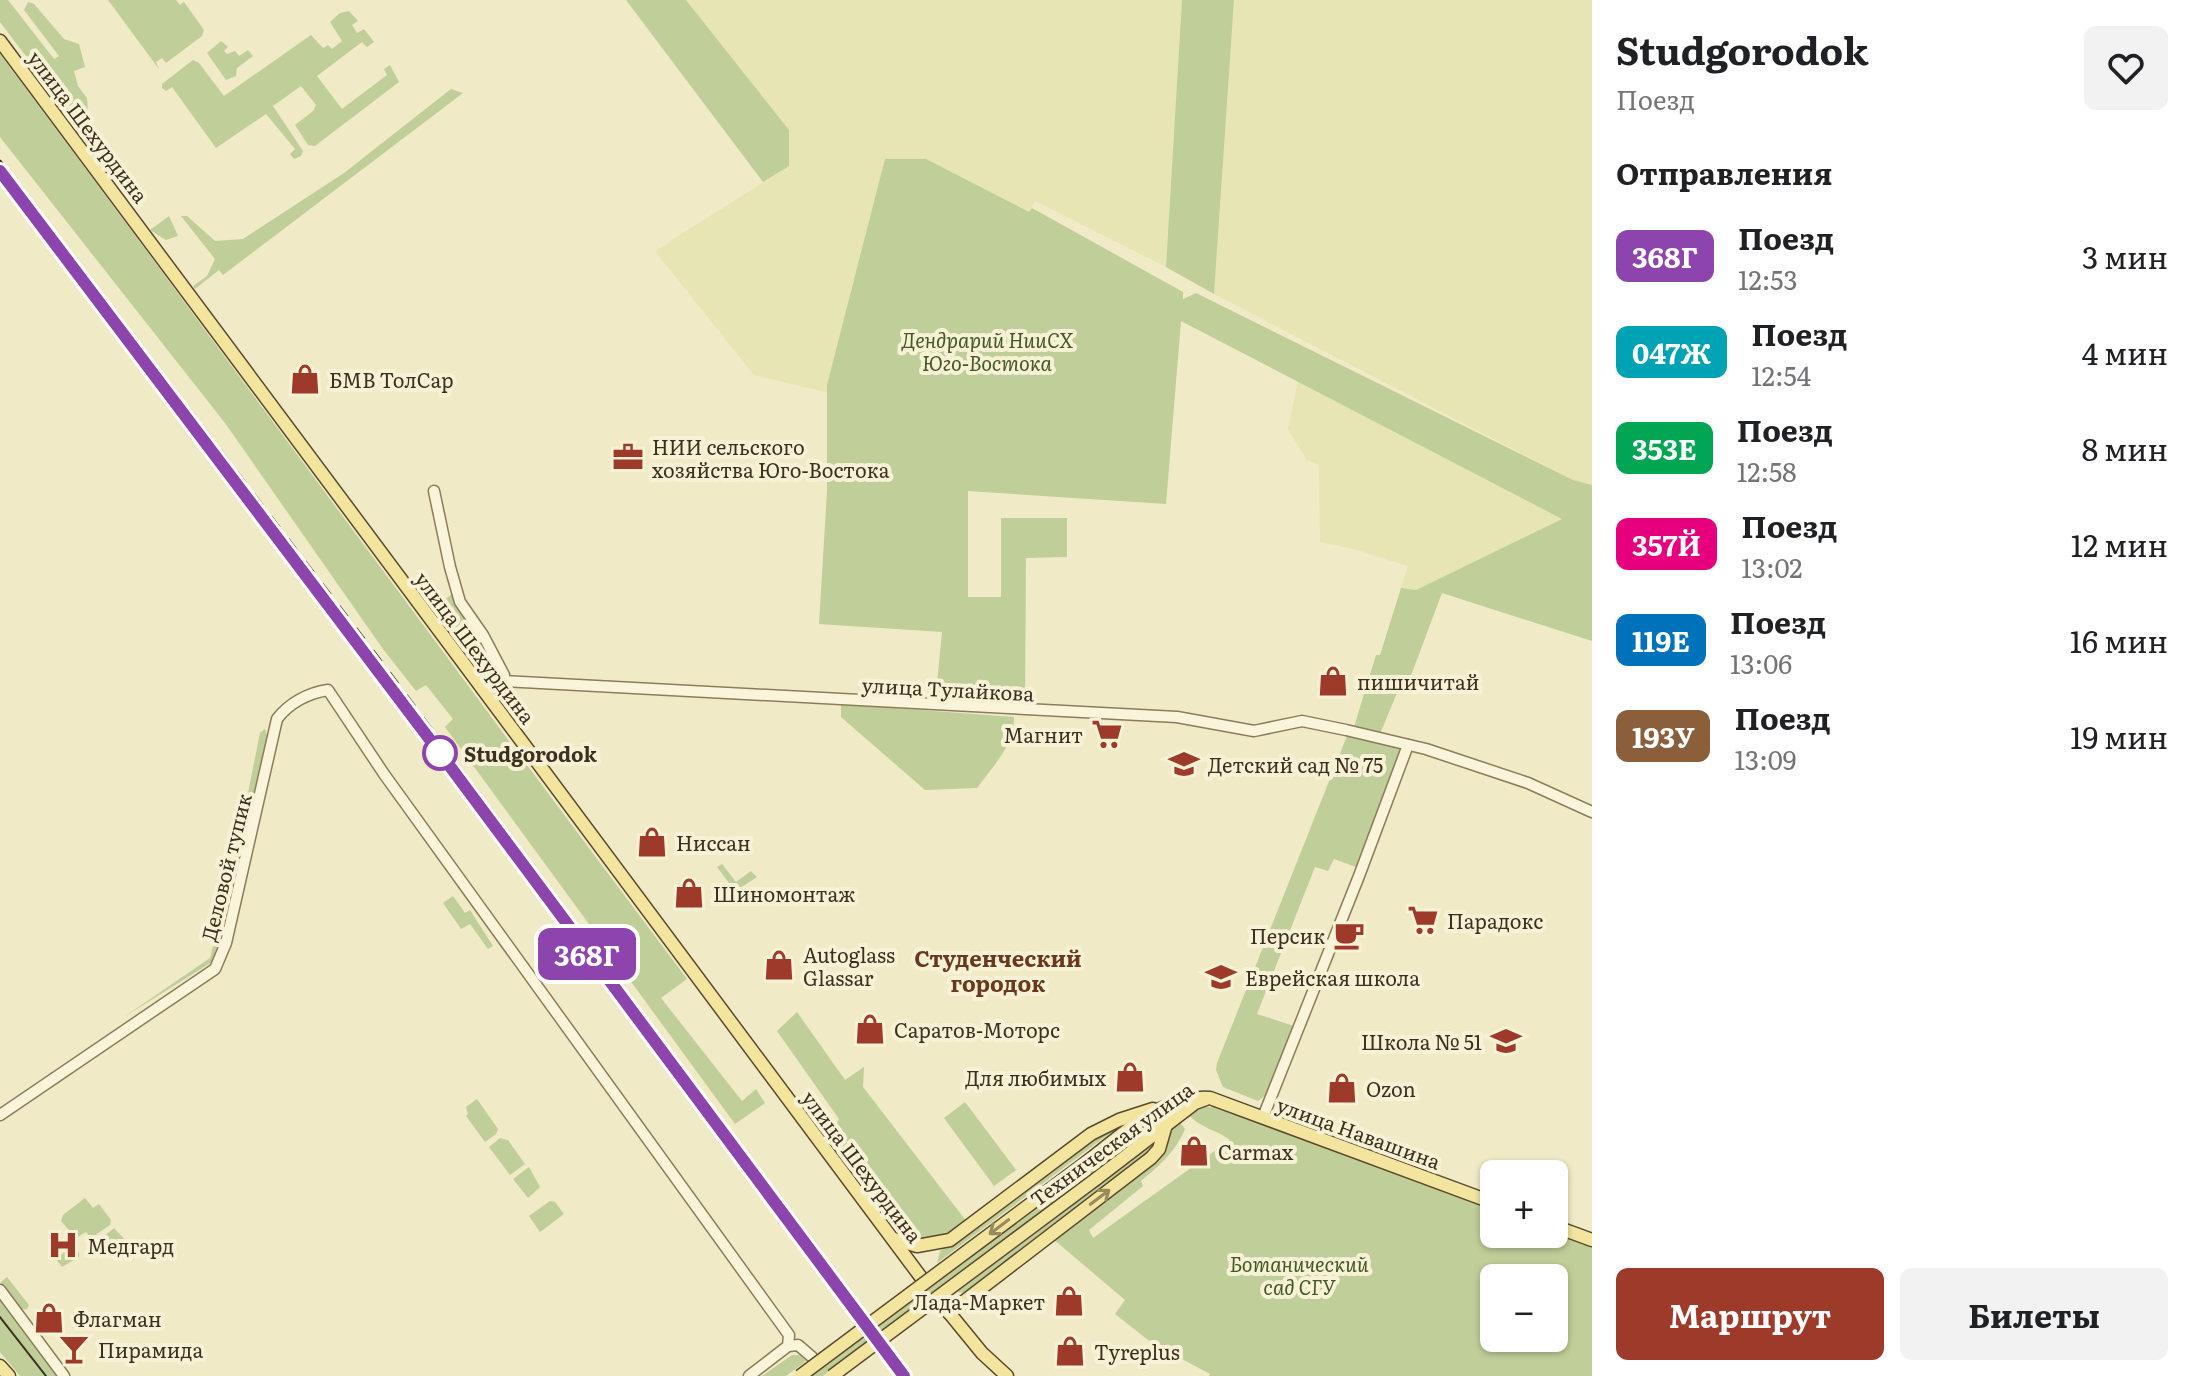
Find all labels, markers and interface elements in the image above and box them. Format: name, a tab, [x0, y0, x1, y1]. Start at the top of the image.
text: Studgorodok	[1616, 20, 1869, 77]
button: heart	[2084, 26, 2168, 110]
street label: улица Шехурдина	[22, 44, 156, 209]
text: Поезд	[1616, 79, 1695, 118]
text: Отправления	[1616, 150, 1832, 194]
text: Поезд	[1738, 215, 1834, 259]
text: 3 мин	[2082, 234, 2168, 278]
text: 368Г	[1632, 235, 1698, 277]
text: 12:53	[1738, 259, 1798, 298]
text: Поезд	[1751, 311, 1847, 355]
park label: Дендрарий НииСХ Юго-Востока	[901, 324, 1073, 377]
text: 4 мин	[2082, 330, 2168, 374]
text: 047Ж	[1632, 331, 1711, 373]
text: 12:54	[1751, 355, 1811, 394]
shop icon: БМВ ТолСар	[288, 362, 322, 396]
place label: БМВ ТолСар	[329, 364, 454, 394]
text: Поезд	[1737, 407, 1833, 451]
text: 8 мин	[2082, 426, 2168, 470]
text: 353Е	[1632, 427, 1697, 469]
place label: НИИ сельского хозяйства Юго-Востока	[652, 431, 890, 484]
office icon: НИИ сельского хозяйства Юго-Востока	[611, 440, 645, 474]
text: 12:58	[1737, 451, 1797, 490]
text: Поезд	[1741, 503, 1837, 547]
text: 12 мин	[2071, 522, 2168, 566]
text: 357Й	[1632, 523, 1701, 565]
text: 13:02	[1741, 547, 1803, 586]
street label: улица Шехурдина	[409, 565, 543, 730]
text: Поезд	[1730, 599, 1826, 643]
text: 16 мин	[2070, 618, 2168, 662]
text: 119Е	[1632, 619, 1690, 661]
text: 13:06	[1730, 643, 1792, 682]
shop icon: пишичитай	[1316, 664, 1350, 698]
place label: пишичитай	[1357, 666, 1479, 696]
street label: улица Тулайкова	[861, 668, 1035, 708]
text: Поезд	[1734, 695, 1831, 739]
text: 19 мин	[2070, 714, 2168, 758]
text: 193У	[1632, 715, 1694, 757]
supermarket icon: Магнит	[1090, 717, 1124, 751]
place label: Магнит	[1003, 719, 1083, 749]
marker: Studgorodok	[423, 736, 457, 770]
place label: Studgorodok	[464, 738, 597, 768]
text: 13:09	[1734, 739, 1796, 778]
school or university icon: Детский сад № 75	[1167, 747, 1201, 781]
place label: Детский сад № 75	[1208, 749, 1383, 779]
street label: Деловой тупик	[192, 790, 258, 944]
shop icon: Ниссан	[635, 825, 669, 859]
place label: Ниссан	[676, 827, 751, 857]
shop icon: Шиномонтаж	[672, 876, 706, 910]
place label: Шиномонтаж	[713, 878, 855, 908]
supermarket icon: Парадокс	[1406, 903, 1440, 937]
place label: Парадокс	[1447, 905, 1543, 935]
cafe icon: Персик	[1332, 918, 1366, 952]
place label: Персик	[1250, 920, 1325, 950]
line badge: 368Г	[531, 928, 643, 980]
text: 368Г	[554, 933, 620, 975]
place label: Autoglass Glassar	[803, 939, 895, 992]
district label: Студенческий городок	[914, 941, 1082, 999]
shop icon: Autoglass Glassar	[762, 948, 796, 982]
school or university icon: Еврейская школа	[1204, 960, 1238, 994]
place label: Еврейская школа	[1245, 962, 1420, 992]
shop icon: Саратов-Моторс	[853, 1012, 887, 1046]
place label: Саратов-Моторс	[894, 1014, 1060, 1044]
school or university icon: Школа № 51	[1489, 1024, 1523, 1058]
place label: Школа № 51	[1361, 1026, 1482, 1056]
shop icon: Для любимых	[1113, 1060, 1147, 1094]
place label: Для любимых	[965, 1062, 1107, 1092]
shop icon: Ozon	[1325, 1071, 1359, 1105]
street label: Техническая улица	[1023, 1073, 1199, 1213]
place label: Ozon	[1366, 1073, 1416, 1103]
street label: улица Шехурдина	[796, 1084, 930, 1249]
street label: улица Навашина	[1273, 1088, 1445, 1176]
shop icon: Carmax	[1177, 1134, 1211, 1168]
place label: Carmax	[1218, 1136, 1294, 1166]
map controls	[1480, 1160, 1568, 1352]
button: +	[1480, 1160, 1568, 1248]
one-way arrow	[1089, 1189, 1110, 1206]
one-way arrow	[989, 1218, 1010, 1235]
hospital icon: Медгард	[46, 1228, 80, 1262]
place label: Медгард	[87, 1230, 174, 1260]
park label: Ботанический сад СГУ	[1229, 1248, 1369, 1301]
button: −	[1480, 1264, 1568, 1352]
button: Маршрут	[1616, 1268, 1884, 1360]
button: Билеты	[1900, 1268, 2168, 1360]
shop icon: Лада-Маркет	[1052, 1284, 1086, 1318]
place label: Лада-Маркет	[913, 1286, 1045, 1316]
shop icon: Флагман	[32, 1301, 66, 1335]
place label: Флагман	[73, 1303, 162, 1333]
bar icon: Пирамида	[57, 1332, 91, 1366]
place label: Пирамида	[98, 1334, 203, 1364]
shop icon: Tyreplus	[1053, 1334, 1087, 1368]
place label: Tyreplus	[1094, 1336, 1180, 1366]

